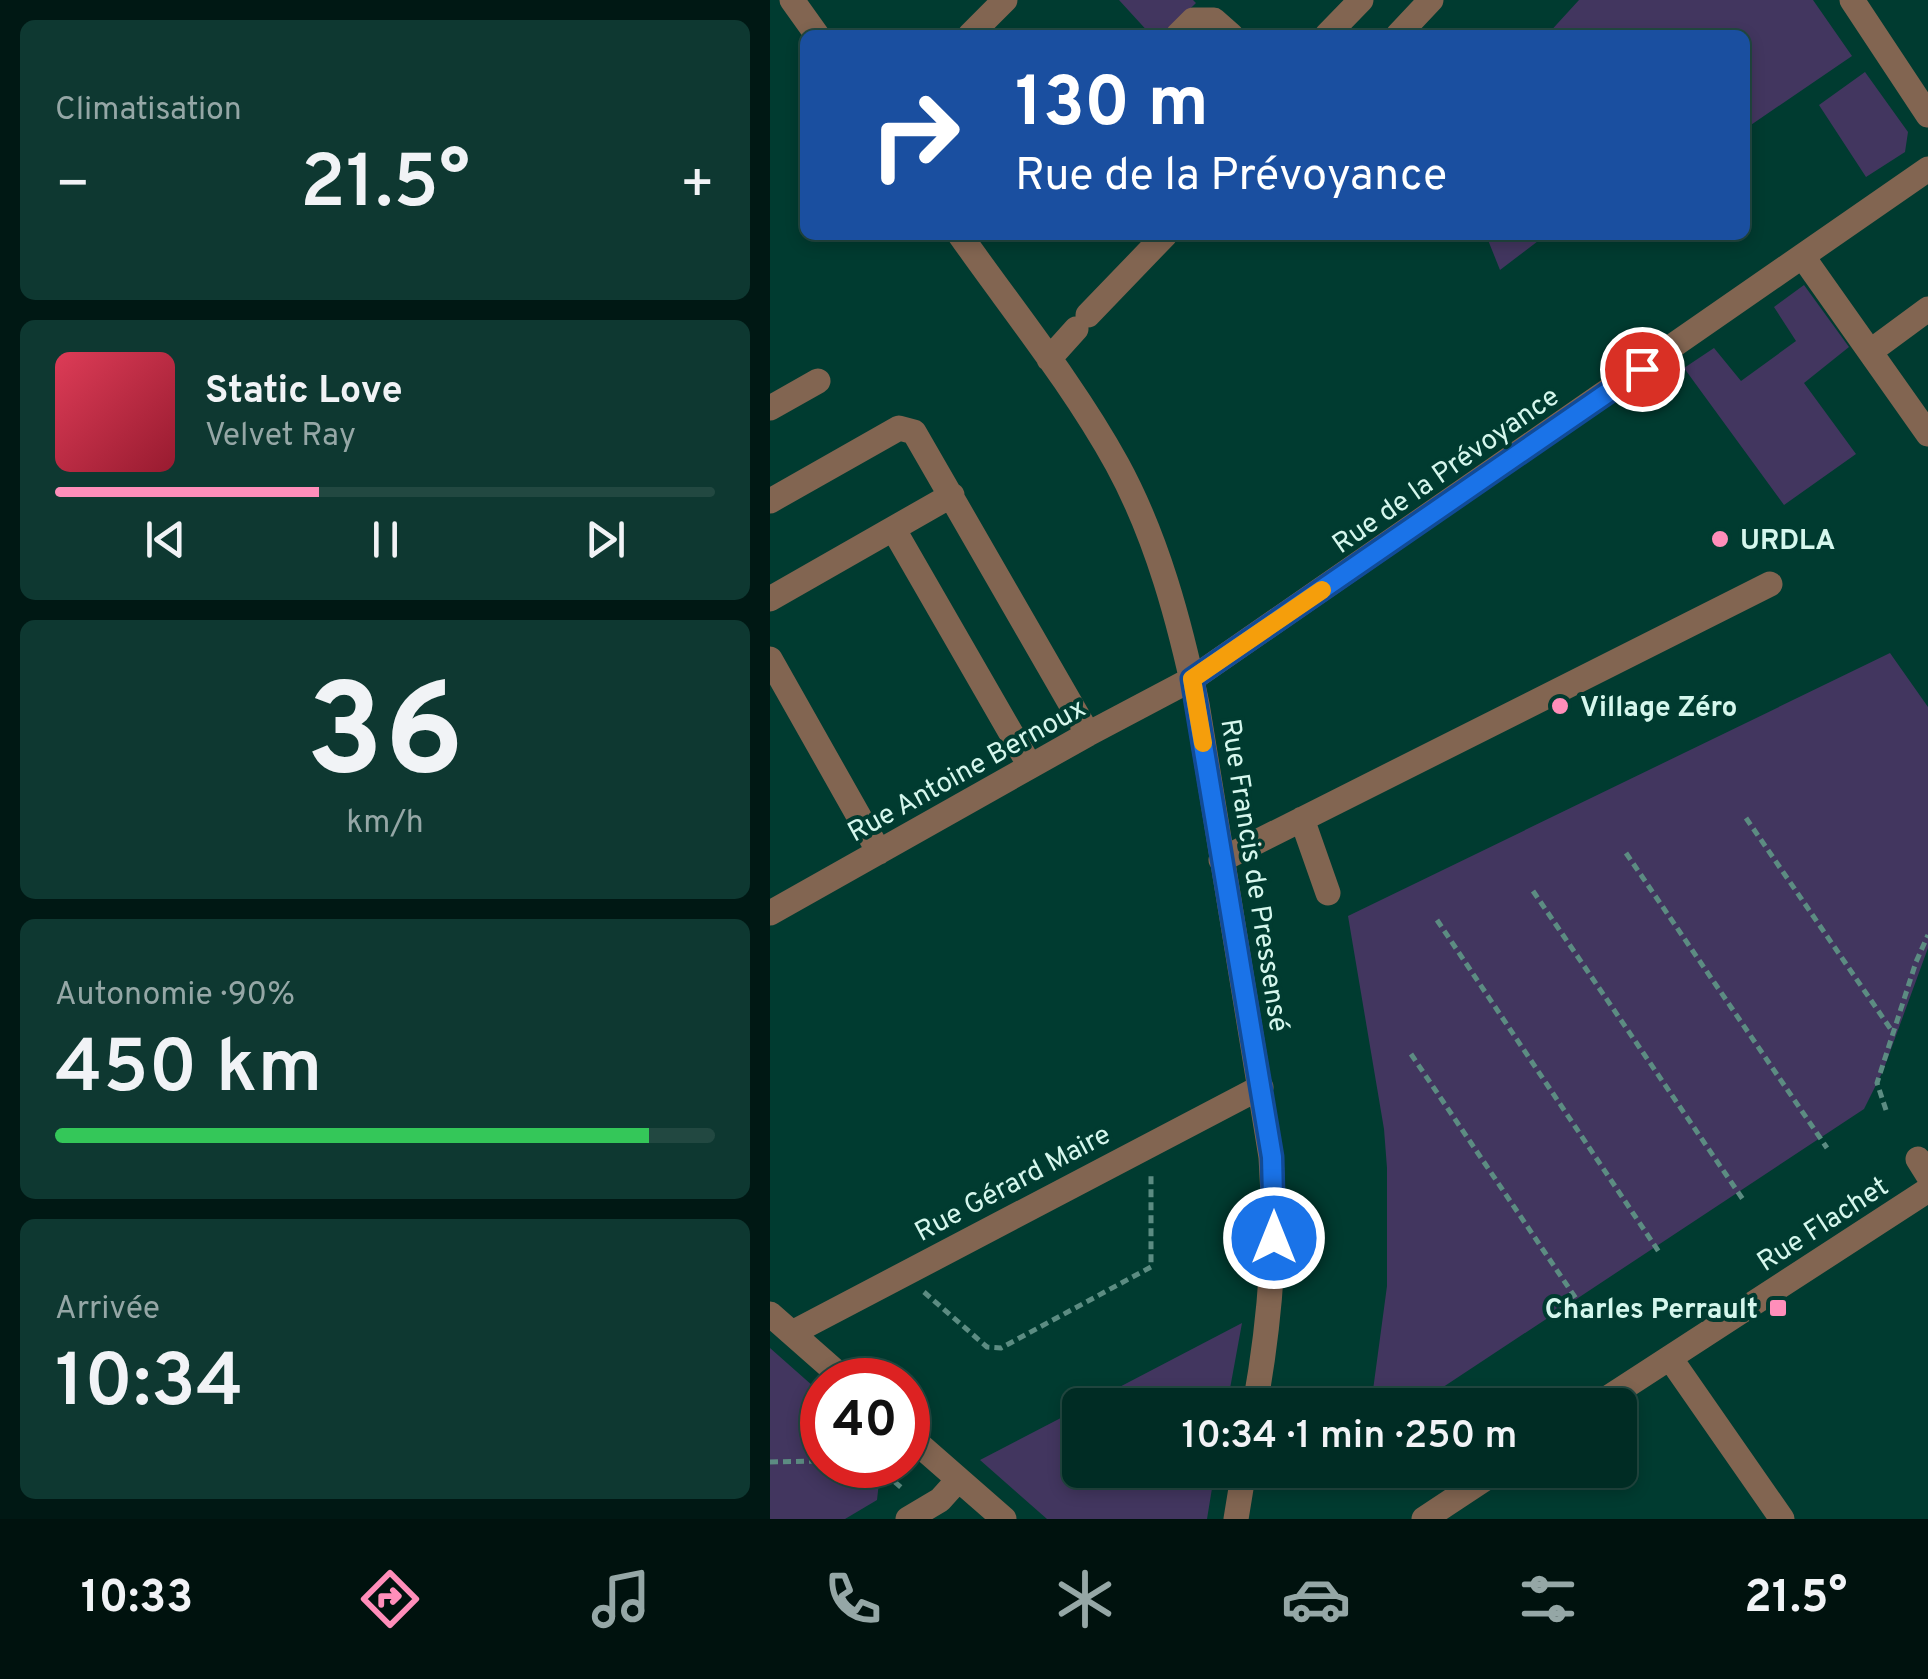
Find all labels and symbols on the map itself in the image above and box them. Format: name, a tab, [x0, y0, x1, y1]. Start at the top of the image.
pin	[1600, 327, 1685, 412]
street label: Rue de la Prévoyance	[1326, 380, 1567, 563]
place label: URDLA	[1740, 524, 1835, 560]
marker: URDLA	[1709, 528, 1731, 550]
street label: Rue Antoine Bernoux	[842, 691, 1093, 852]
place label: Village Zéro	[1580, 691, 1737, 727]
marker: Village Zéro	[1549, 695, 1571, 717]
street label: Rue Francis de Pressensé	[1210, 716, 1296, 1035]
street label: Rue Gérard Maire	[909, 1118, 1117, 1251]
street label: Rue Flachet	[1751, 1170, 1896, 1281]
position arrow	[1222, 1186, 1326, 1290]
place label: Charles Perrault	[1545, 1293, 1758, 1329]
marker: Charles Perrault	[1767, 1297, 1789, 1319]
speed limit sign: 40	[800, 1358, 930, 1488]

